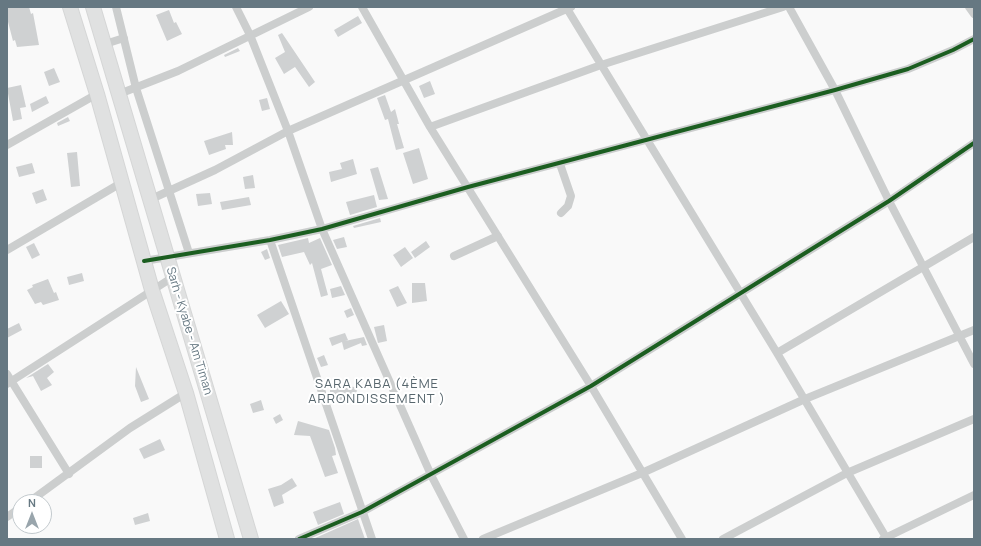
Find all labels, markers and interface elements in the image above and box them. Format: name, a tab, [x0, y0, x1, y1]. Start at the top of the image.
street label: Sarh - Kyabe - Am Timan	[163, 265, 215, 397]
district label: SARA KABA (4ÈME ARRONDISSEMENT )	[308, 376, 446, 407]
north arrow	[12, 494, 52, 534]
text: N	[28, 495, 36, 510]

